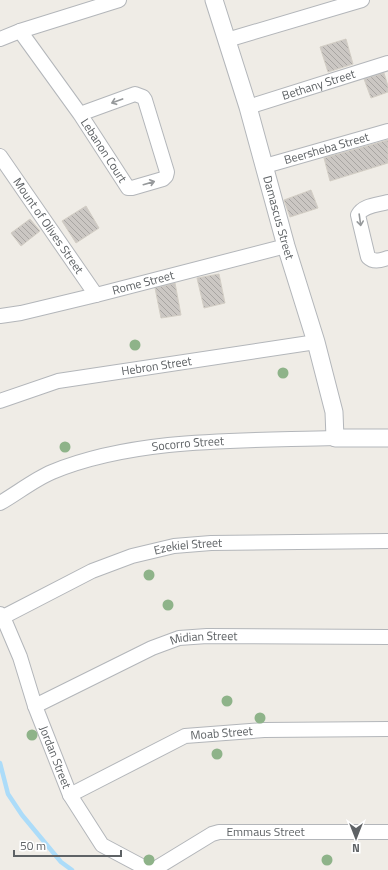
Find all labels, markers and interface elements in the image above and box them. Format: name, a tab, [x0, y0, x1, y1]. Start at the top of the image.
street label: Bethany Street	[279, 64, 358, 105]
one-way arrow	[112, 97, 124, 105]
street label: Lebanon Court	[76, 114, 133, 187]
street label: Beersheba Street	[282, 127, 372, 169]
street label: Damascus Street	[258, 173, 300, 263]
street label: Mount of Olives Street	[9, 174, 89, 278]
one-way arrow	[142, 179, 155, 186]
one-way arrow	[356, 213, 364, 226]
street label: Rome Street	[110, 265, 177, 299]
street label: Hebron Street	[120, 351, 194, 380]
street label: Socorro Street	[151, 431, 225, 456]
street label: Ezekiel Street	[152, 533, 223, 560]
street label: Midian Street	[167, 626, 238, 650]
street label: Moab Street	[190, 721, 254, 745]
street label: Jordan Street	[35, 723, 77, 792]
north arrow	[336, 818, 376, 858]
street label: Emmaus Street	[226, 822, 306, 841]
scale bar	[14, 832, 121, 858]
text: 50 m	[20, 836, 46, 855]
text: N	[352, 840, 360, 856]

